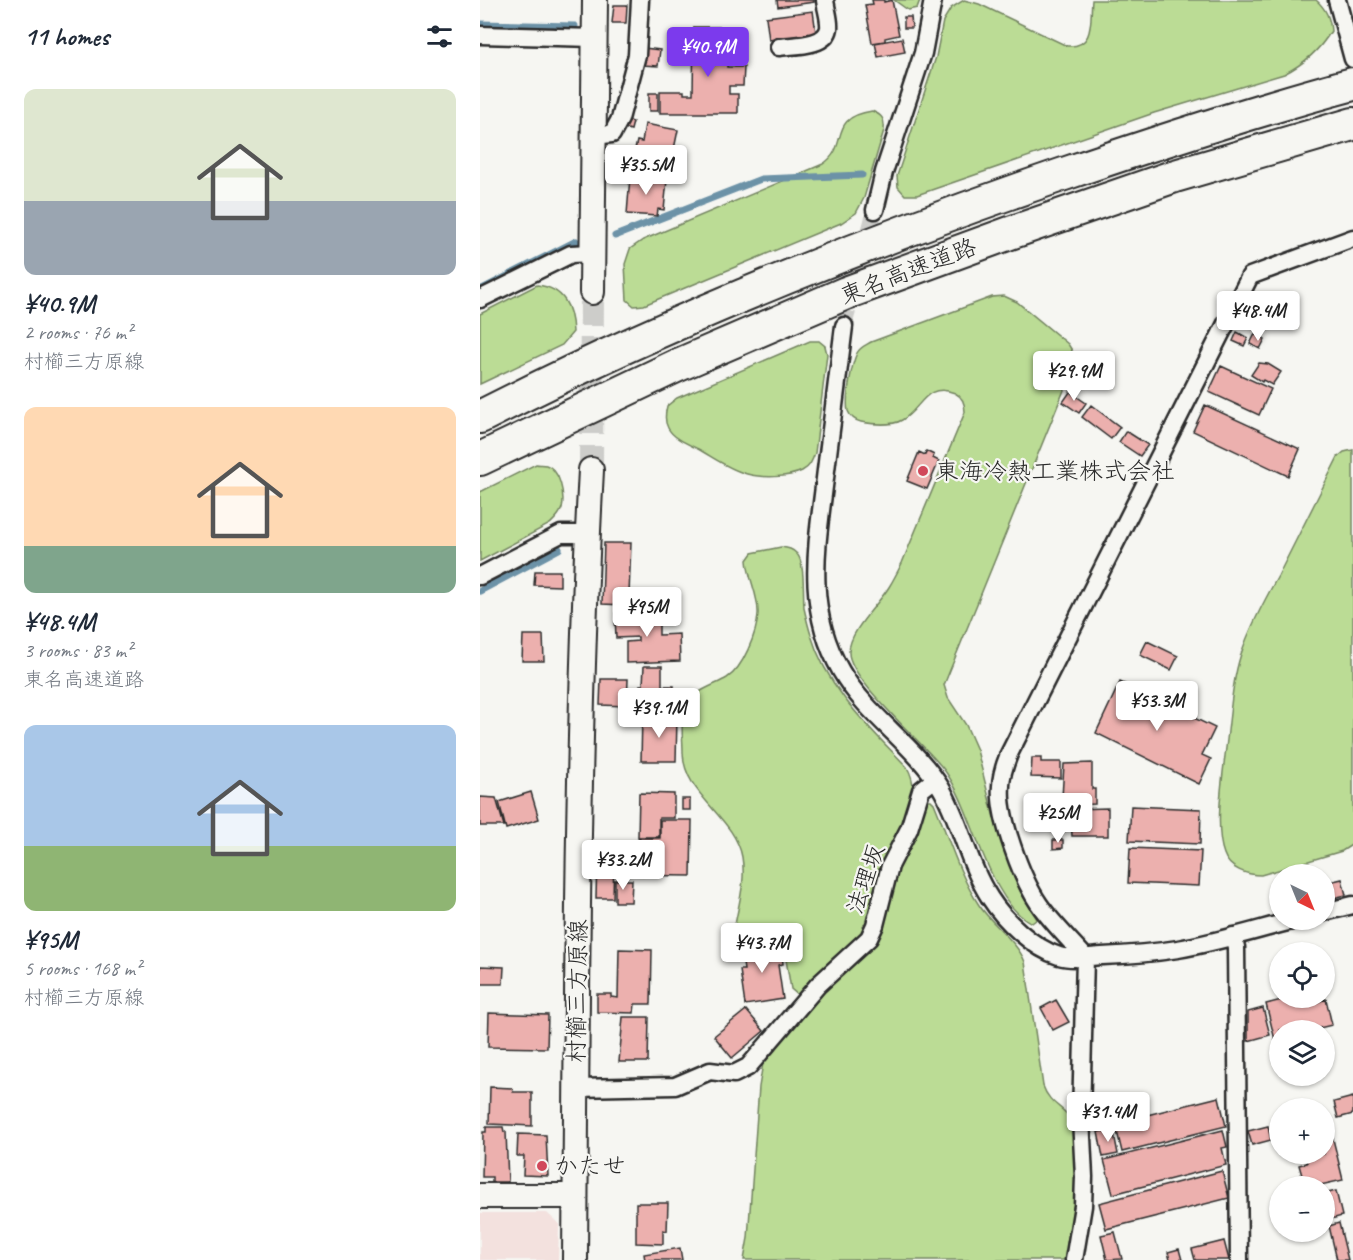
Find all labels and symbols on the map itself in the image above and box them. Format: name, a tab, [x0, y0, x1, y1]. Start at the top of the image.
pin: ¥40.9M	[659, 27, 757, 78]
pin: ¥35.5M	[597, 145, 695, 196]
street label: 東名高速道路	[835, 231, 981, 311]
pin: ¥48.4M	[1209, 291, 1307, 342]
pin: ¥29.9M	[1025, 351, 1123, 402]
place label: 東海冷熱工業株式会社	[935, 456, 1175, 486]
marker: 東海冷熱工業株式会社	[916, 464, 930, 478]
pin: ¥95M	[611, 587, 683, 638]
pin: ¥53.3M	[1108, 681, 1206, 732]
pin: ¥39.1M	[610, 688, 708, 739]
pin: ¥25M	[1022, 793, 1094, 844]
pin: ¥33.2M	[574, 840, 672, 891]
street label: 法理坂	[839, 840, 891, 918]
north arrow	[1269, 864, 1335, 930]
street label: 村櫛三方原線	[561, 919, 593, 1063]
pin: ¥43.7M	[713, 923, 811, 974]
pin: ¥31.4M	[1059, 1092, 1157, 1143]
place label: かたせ	[554, 1151, 626, 1181]
marker: かたせ	[535, 1159, 549, 1173]

